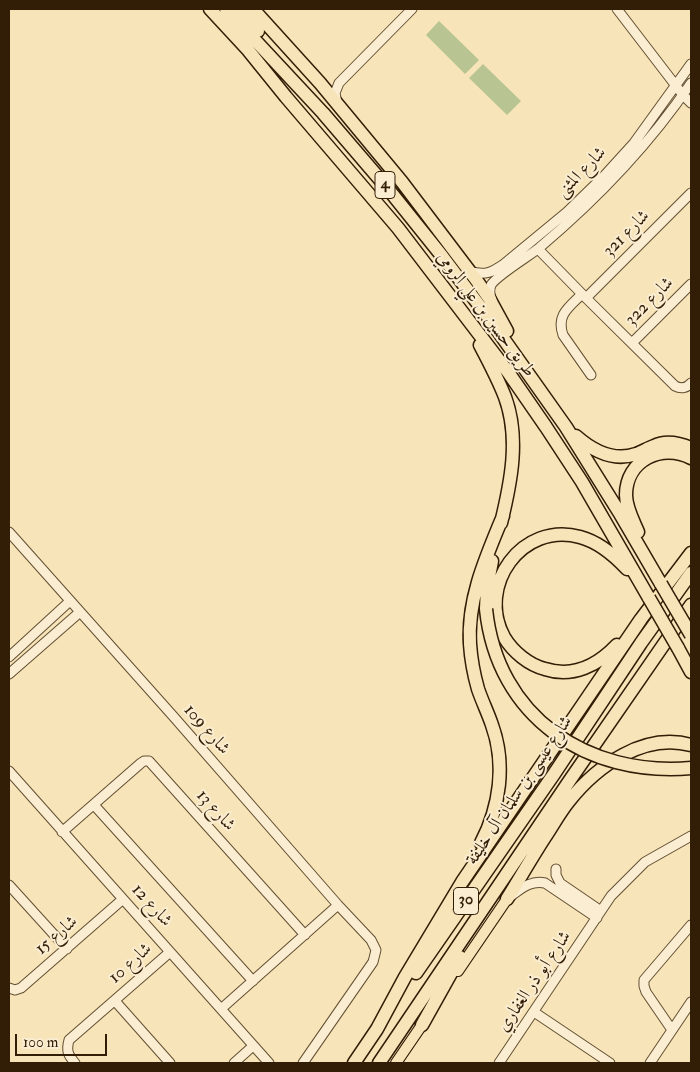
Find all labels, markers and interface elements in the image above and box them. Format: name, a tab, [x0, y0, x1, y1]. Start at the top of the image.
street label: شارع المثنى	[552, 143, 612, 203]
road number: 4	[375, 172, 395, 198]
street label: شارع 321	[599, 206, 655, 262]
street label: طريق حسين بن علي الرومي	[431, 248, 539, 382]
street label: شارع 322	[621, 273, 679, 331]
street label: شارع 109	[178, 700, 234, 760]
street label: شارع عيسى بن سلمان آل خليفة	[462, 712, 578, 870]
street label: شارع 13	[191, 786, 239, 836]
street label: شارع 12	[126, 880, 176, 932]
road number: 30	[454, 888, 478, 914]
street label: شارع 15	[31, 912, 83, 960]
street label: شارع أبو ذر الغفاري	[493, 927, 577, 1037]
street label: شارع 10	[105, 939, 157, 989]
scale bar	[18, 1024, 110, 1056]
text: 100 m	[23, 1033, 58, 1052]

